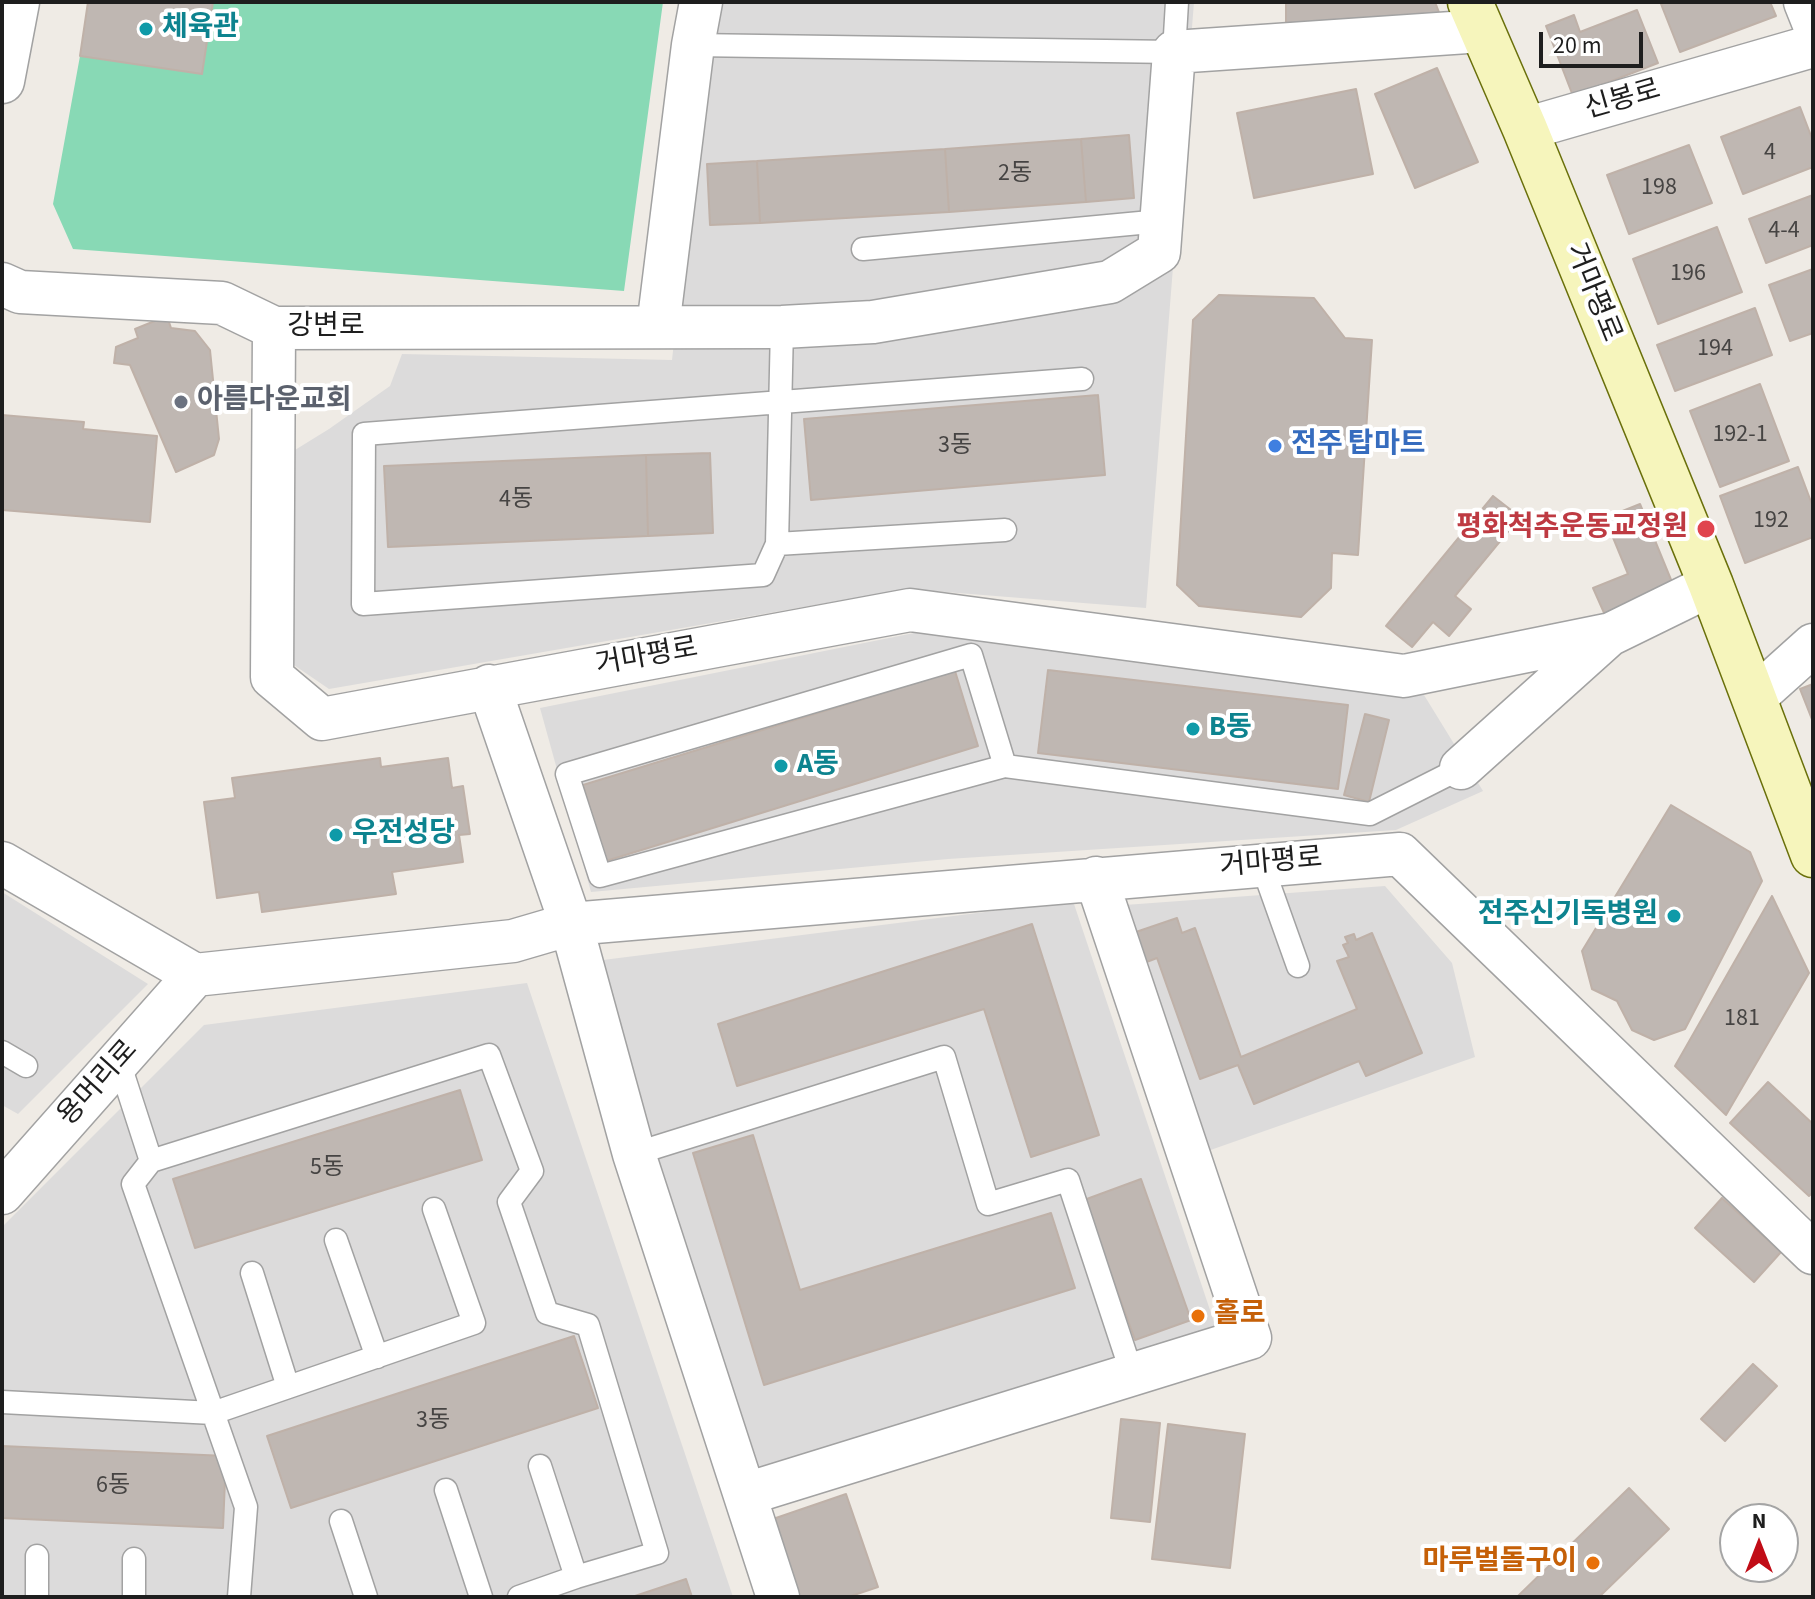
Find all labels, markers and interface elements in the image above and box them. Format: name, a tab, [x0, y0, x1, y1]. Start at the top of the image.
place label: 체육관	[162, 12, 239, 46]
scale bar	[1543, 16, 1647, 66]
marker: 체육관	[137, 20, 155, 38]
text: 20 m	[1553, 28, 1602, 63]
street label: 신봉로	[1581, 74, 1665, 128]
house number: 4	[1764, 140, 1776, 168]
house number: 2동	[998, 161, 1032, 189]
house number: 198	[1641, 175, 1677, 203]
house number: 4-4	[1768, 218, 1800, 246]
street label: 거마평로	[1557, 239, 1627, 347]
house number: 196	[1670, 261, 1706, 289]
street label: 강변로	[287, 311, 365, 345]
house number: 194	[1697, 336, 1733, 364]
place label: 아름다운교회	[197, 385, 352, 419]
marker: 아름다운교회	[172, 393, 190, 411]
house number: 192-1	[1712, 422, 1768, 450]
place label: 전주 탑마트	[1291, 429, 1425, 463]
house number: 3동	[938, 433, 972, 461]
marker: 전주 탑마트	[1266, 437, 1284, 455]
house number: 4동	[499, 487, 533, 515]
house number: 192	[1753, 508, 1789, 536]
place label: 평화척추운동교정원	[1456, 512, 1688, 546]
marker: 평화척추운동교정원	[1695, 518, 1717, 540]
street label: 거마평로	[593, 633, 701, 683]
place label: B동	[1209, 712, 1252, 746]
marker: B동	[1184, 720, 1202, 738]
place label: A동	[797, 749, 839, 783]
marker: A동	[772, 757, 790, 775]
place label: 우전성당	[352, 818, 455, 852]
marker: 우전성당	[327, 826, 345, 844]
street label: 거마평로	[1218, 843, 1324, 885]
place label: 전주신기독병원	[1478, 899, 1658, 933]
marker: 전주신기독병원	[1665, 907, 1683, 925]
house number: 181	[1724, 1006, 1760, 1034]
street label: 용머리로	[52, 1034, 146, 1134]
house number: 5동	[310, 1155, 344, 1183]
place label: 홀로	[1214, 1299, 1266, 1333]
marker: 홀로	[1189, 1307, 1207, 1325]
house number: 3동	[416, 1408, 450, 1436]
house number: 6동	[96, 1473, 130, 1501]
north arrow	[1719, 1503, 1799, 1583]
text: N	[1752, 1505, 1766, 1537]
place label: 마루벌돌구이	[1422, 1546, 1577, 1580]
marker: 마루벌돌구이	[1584, 1554, 1602, 1572]

